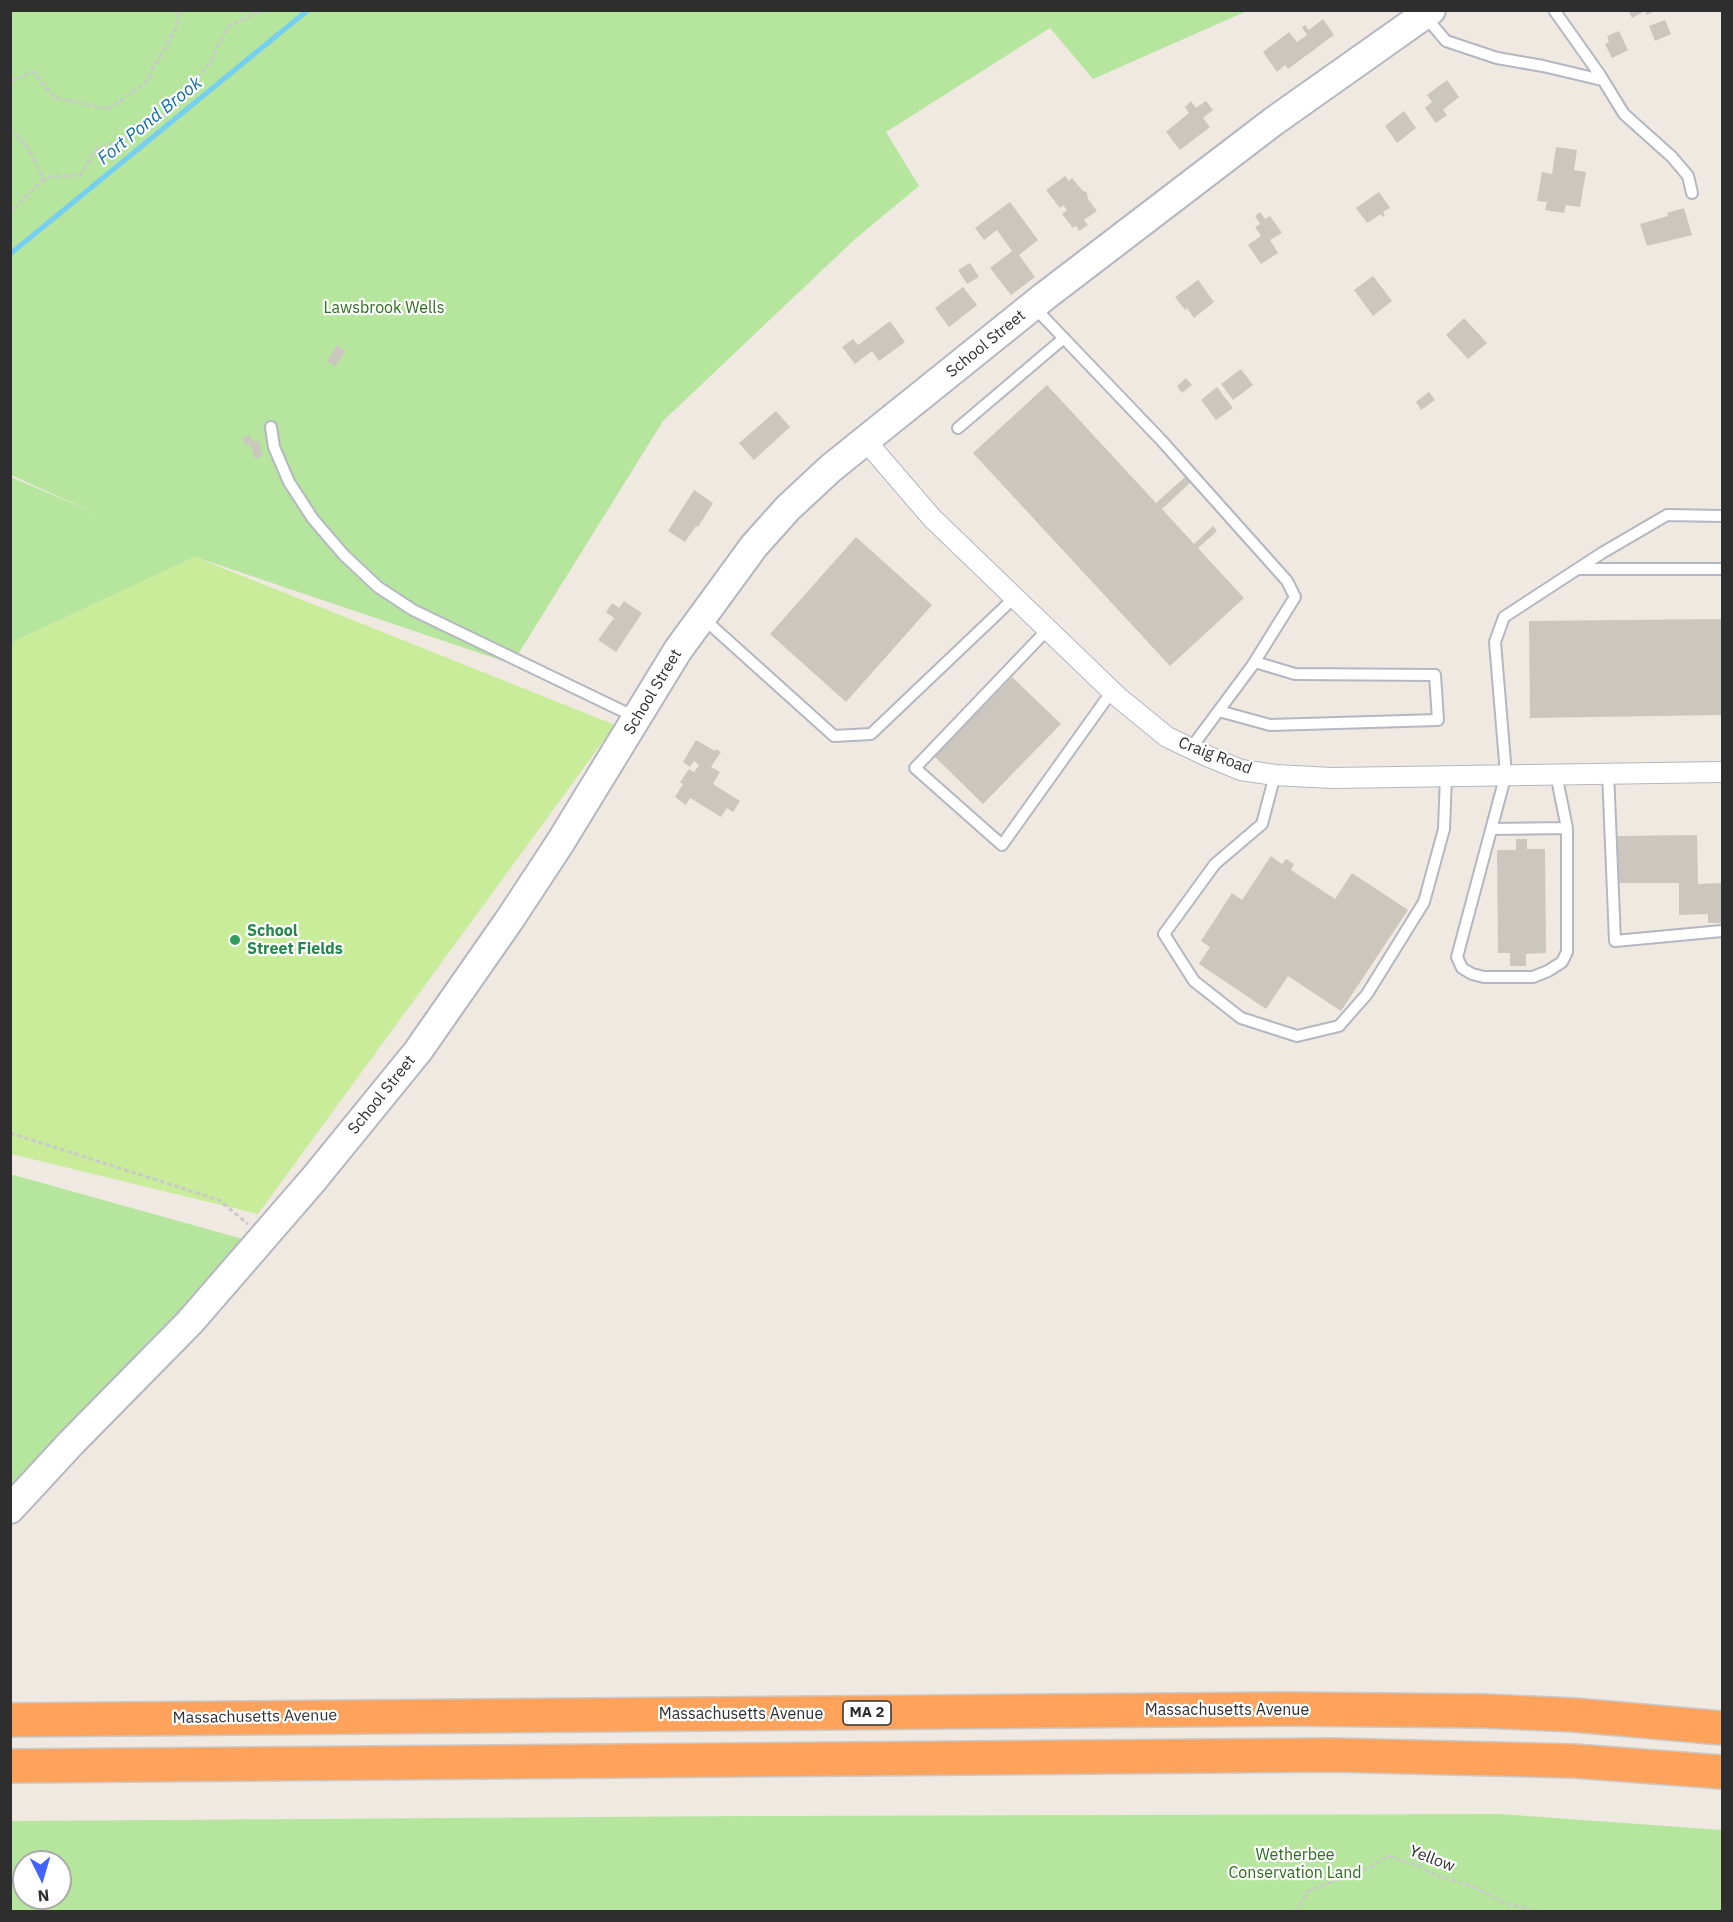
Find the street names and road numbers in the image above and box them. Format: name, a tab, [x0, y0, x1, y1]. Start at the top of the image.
street label: School Street	[943, 306, 1029, 382]
street label: School Street	[620, 646, 686, 738]
street label: Craig Road	[1175, 733, 1255, 779]
street label: School Street	[344, 1052, 420, 1138]
street label: Massachusetts Avenue	[1145, 1700, 1309, 1720]
road number: MA 2	[843, 1701, 891, 1725]
street label: Massachusetts Avenue	[659, 1704, 823, 1724]
street label: Massachusetts Avenue	[173, 1706, 337, 1728]
street label: Yellow	[1406, 1842, 1458, 1876]

